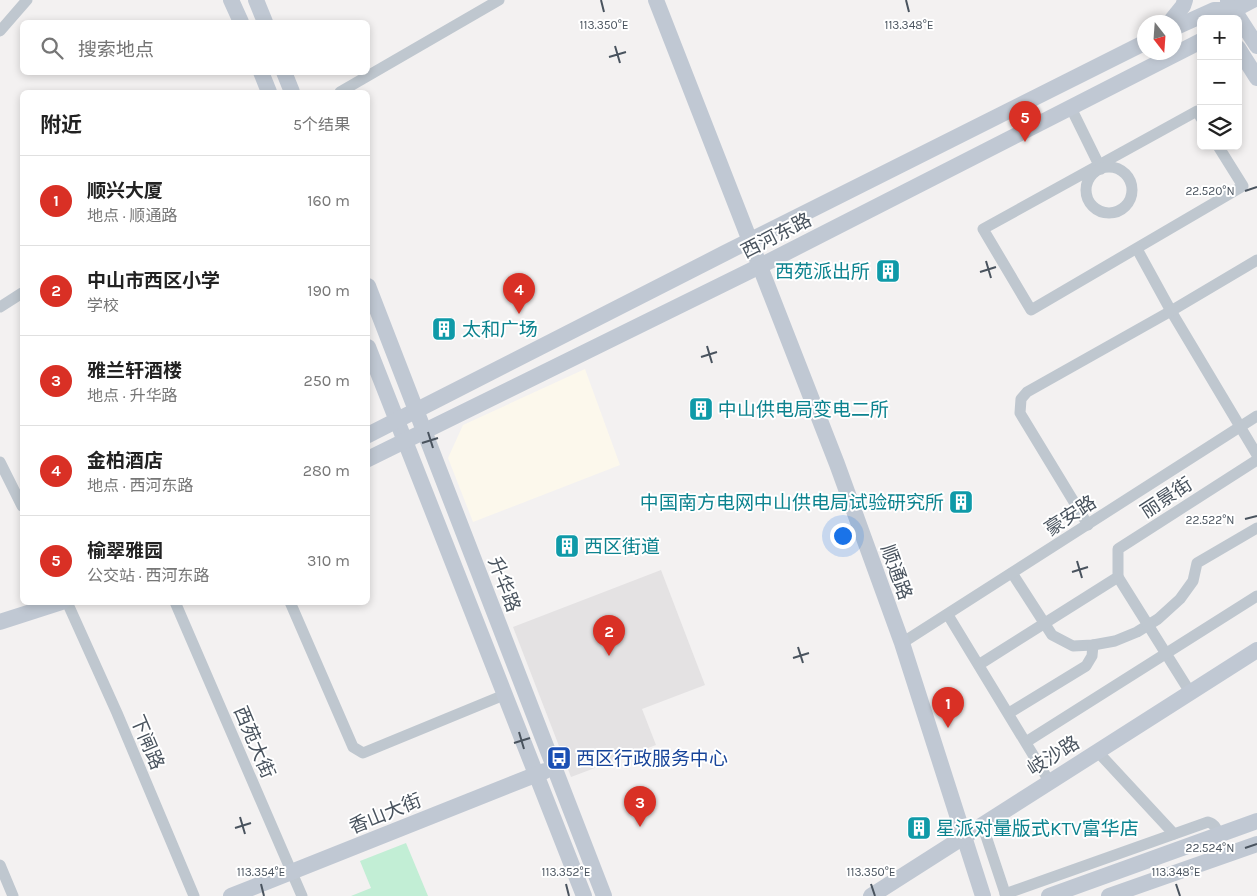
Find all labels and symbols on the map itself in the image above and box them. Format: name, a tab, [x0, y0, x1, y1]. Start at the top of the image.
north arrow	[1137, 15, 1182, 60]
text: 113.350°E	[580, 18, 628, 32]
text: 113.348°E	[884, 18, 934, 32]
pin: 5	[1009, 101, 1041, 142]
text: 22.520°N	[1185, 184, 1235, 198]
street label: 西河东路	[738, 209, 815, 263]
building icon: 西苑派出所	[875, 258, 901, 284]
place label: 西苑派出所	[775, 261, 870, 283]
pin: 4	[503, 273, 535, 314]
building icon: 太和广场	[431, 316, 457, 342]
place label: 太和广场	[462, 319, 538, 341]
building icon: 中山供电局变电二所	[688, 396, 714, 422]
place label: 中山供电局变电二所	[718, 399, 889, 421]
street label: 丽景街	[1137, 473, 1196, 523]
building icon: 中国南方电网中山供电局试验研究所	[948, 489, 974, 515]
street label: 豪安路	[1041, 491, 1100, 541]
place label: 中国南方电网中山供电局试验研究所	[640, 492, 944, 514]
text: 22.522°N	[1185, 513, 1235, 527]
your location	[830, 523, 856, 549]
building icon: 西区街道	[554, 533, 580, 559]
place label: 西区街道	[584, 536, 660, 558]
street label: 顺通路	[876, 542, 916, 603]
street label: 升华路	[484, 554, 525, 615]
pin: 2	[593, 615, 625, 656]
pin: 1	[932, 687, 964, 728]
street label: 西苑大街	[229, 703, 279, 782]
street label: 下闸路	[126, 712, 168, 773]
street label: 岐沙路	[1024, 731, 1084, 780]
bus stop icon: 西区行政服务中心	[546, 745, 572, 771]
place label: 西区行政服务中心	[576, 748, 728, 770]
pin: 3	[624, 786, 656, 827]
street label: 香山大街	[346, 789, 425, 838]
building icon: 星派对量版式KTV富华店	[906, 815, 932, 841]
place label: 星派对量版式KTV富华店	[936, 818, 1139, 840]
text: 22.524°N	[1186, 841, 1234, 855]
text: 113.354°E	[237, 865, 285, 879]
text: 113.352°E	[542, 865, 590, 879]
text: 113.350°E	[847, 865, 895, 879]
text: 113.348°E	[1151, 865, 1201, 879]

